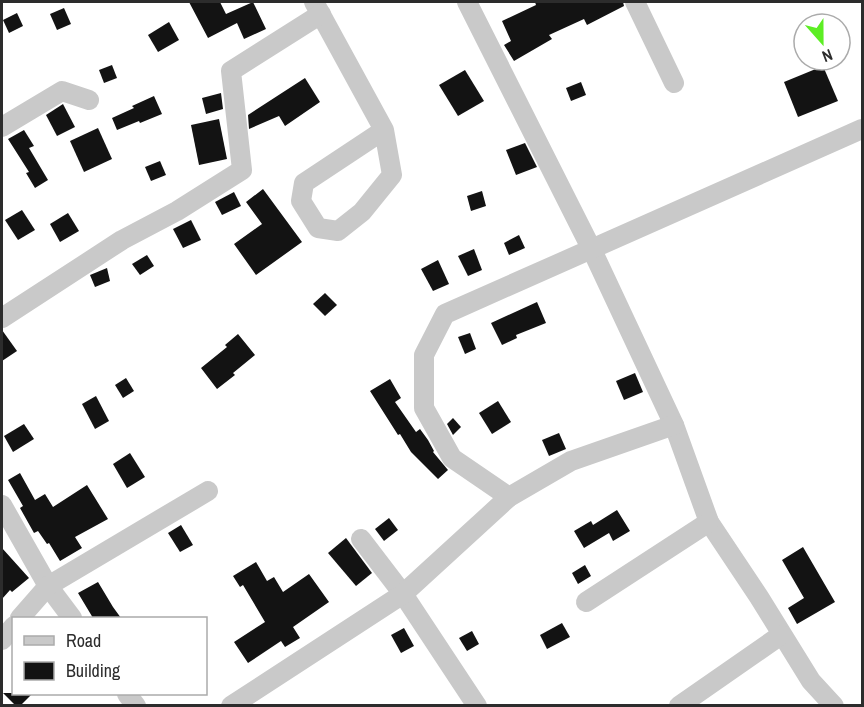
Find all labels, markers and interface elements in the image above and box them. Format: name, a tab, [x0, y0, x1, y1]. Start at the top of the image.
north arrow	[792, 12, 852, 72]
text: N	[819, 44, 836, 68]
legend	[12, 617, 207, 695]
text: Road	[66, 628, 101, 653]
text: Building	[66, 658, 121, 683]

